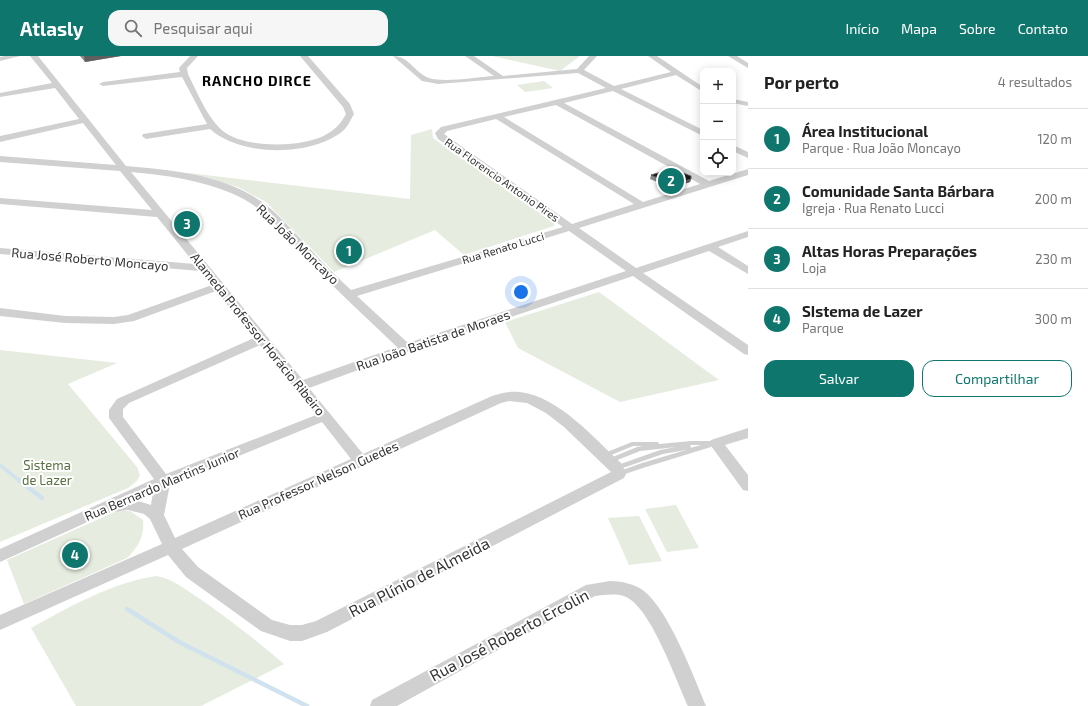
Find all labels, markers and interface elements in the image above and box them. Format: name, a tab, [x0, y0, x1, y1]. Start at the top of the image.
search box	[108, 10, 388, 46]
text: Atlasly	[20, 17, 84, 40]
icon: search	[122, 17, 144, 39]
text: Pesquisar aqui	[154, 19, 253, 37]
text: Início	[846, 20, 879, 37]
text: Mapa	[901, 20, 937, 37]
text: Sobre	[959, 20, 996, 37]
text: Contato	[1018, 20, 1068, 37]
map controls	[700, 68, 736, 176]
button: +	[700, 68, 736, 104]
district label: RANCHO DIRCE	[202, 72, 312, 89]
text: Por perto	[764, 72, 839, 92]
text: 4 resultados	[998, 74, 1072, 90]
button: −	[700, 104, 736, 140]
text: Área Institucional	[802, 122, 928, 140]
text: 1	[774, 131, 780, 147]
text: 120 m	[1037, 131, 1072, 147]
street label: Rua Florencio Antonio Pires	[443, 135, 562, 224]
button: locate	[700, 140, 736, 176]
text: Parque · Rua João Moncayo	[802, 140, 961, 156]
pin: 2	[658, 166, 684, 196]
text: Comunidade Santa Bárbara	[802, 182, 994, 200]
text: 2	[773, 191, 781, 207]
text: 200 m	[1035, 191, 1072, 207]
text: Igreja · Rua Renato Lucci	[802, 200, 944, 216]
street label: Rua João Moncayo	[253, 201, 343, 287]
pin: 3	[174, 209, 200, 239]
street label: Rua Renato Lucci	[460, 229, 545, 266]
pin: 1	[336, 236, 362, 266]
text: Altas Horas Preparações	[802, 242, 977, 260]
street label: Rua José Roberto Moncayo	[11, 244, 169, 274]
street label: Alameda Professor Horácio Ribeiro	[187, 249, 329, 419]
text: 3	[773, 251, 781, 267]
text: 230 m	[1035, 251, 1072, 267]
text: Loja	[802, 260, 826, 276]
your location	[511, 282, 531, 302]
text: SIstema de Lazer	[802, 302, 923, 320]
street label: Rua João Batista de Moraes	[354, 306, 512, 374]
text: 4	[773, 311, 781, 327]
text: 300 m	[1035, 311, 1072, 327]
text: Parque	[802, 320, 844, 336]
button: Salvar	[764, 360, 914, 397]
button: Compartilhar	[922, 360, 1072, 397]
street label: Rua Professor Nelson Guedes	[235, 437, 401, 523]
street label: Rua Bernardo Martins Junior	[82, 444, 242, 524]
park label: Sistema de Lazer	[22, 457, 72, 488]
street label: Rua Plínio de Almeida	[345, 533, 492, 620]
pin: 4	[62, 540, 88, 570]
street label: Rua José Roberto Ercolin	[426, 584, 592, 685]

